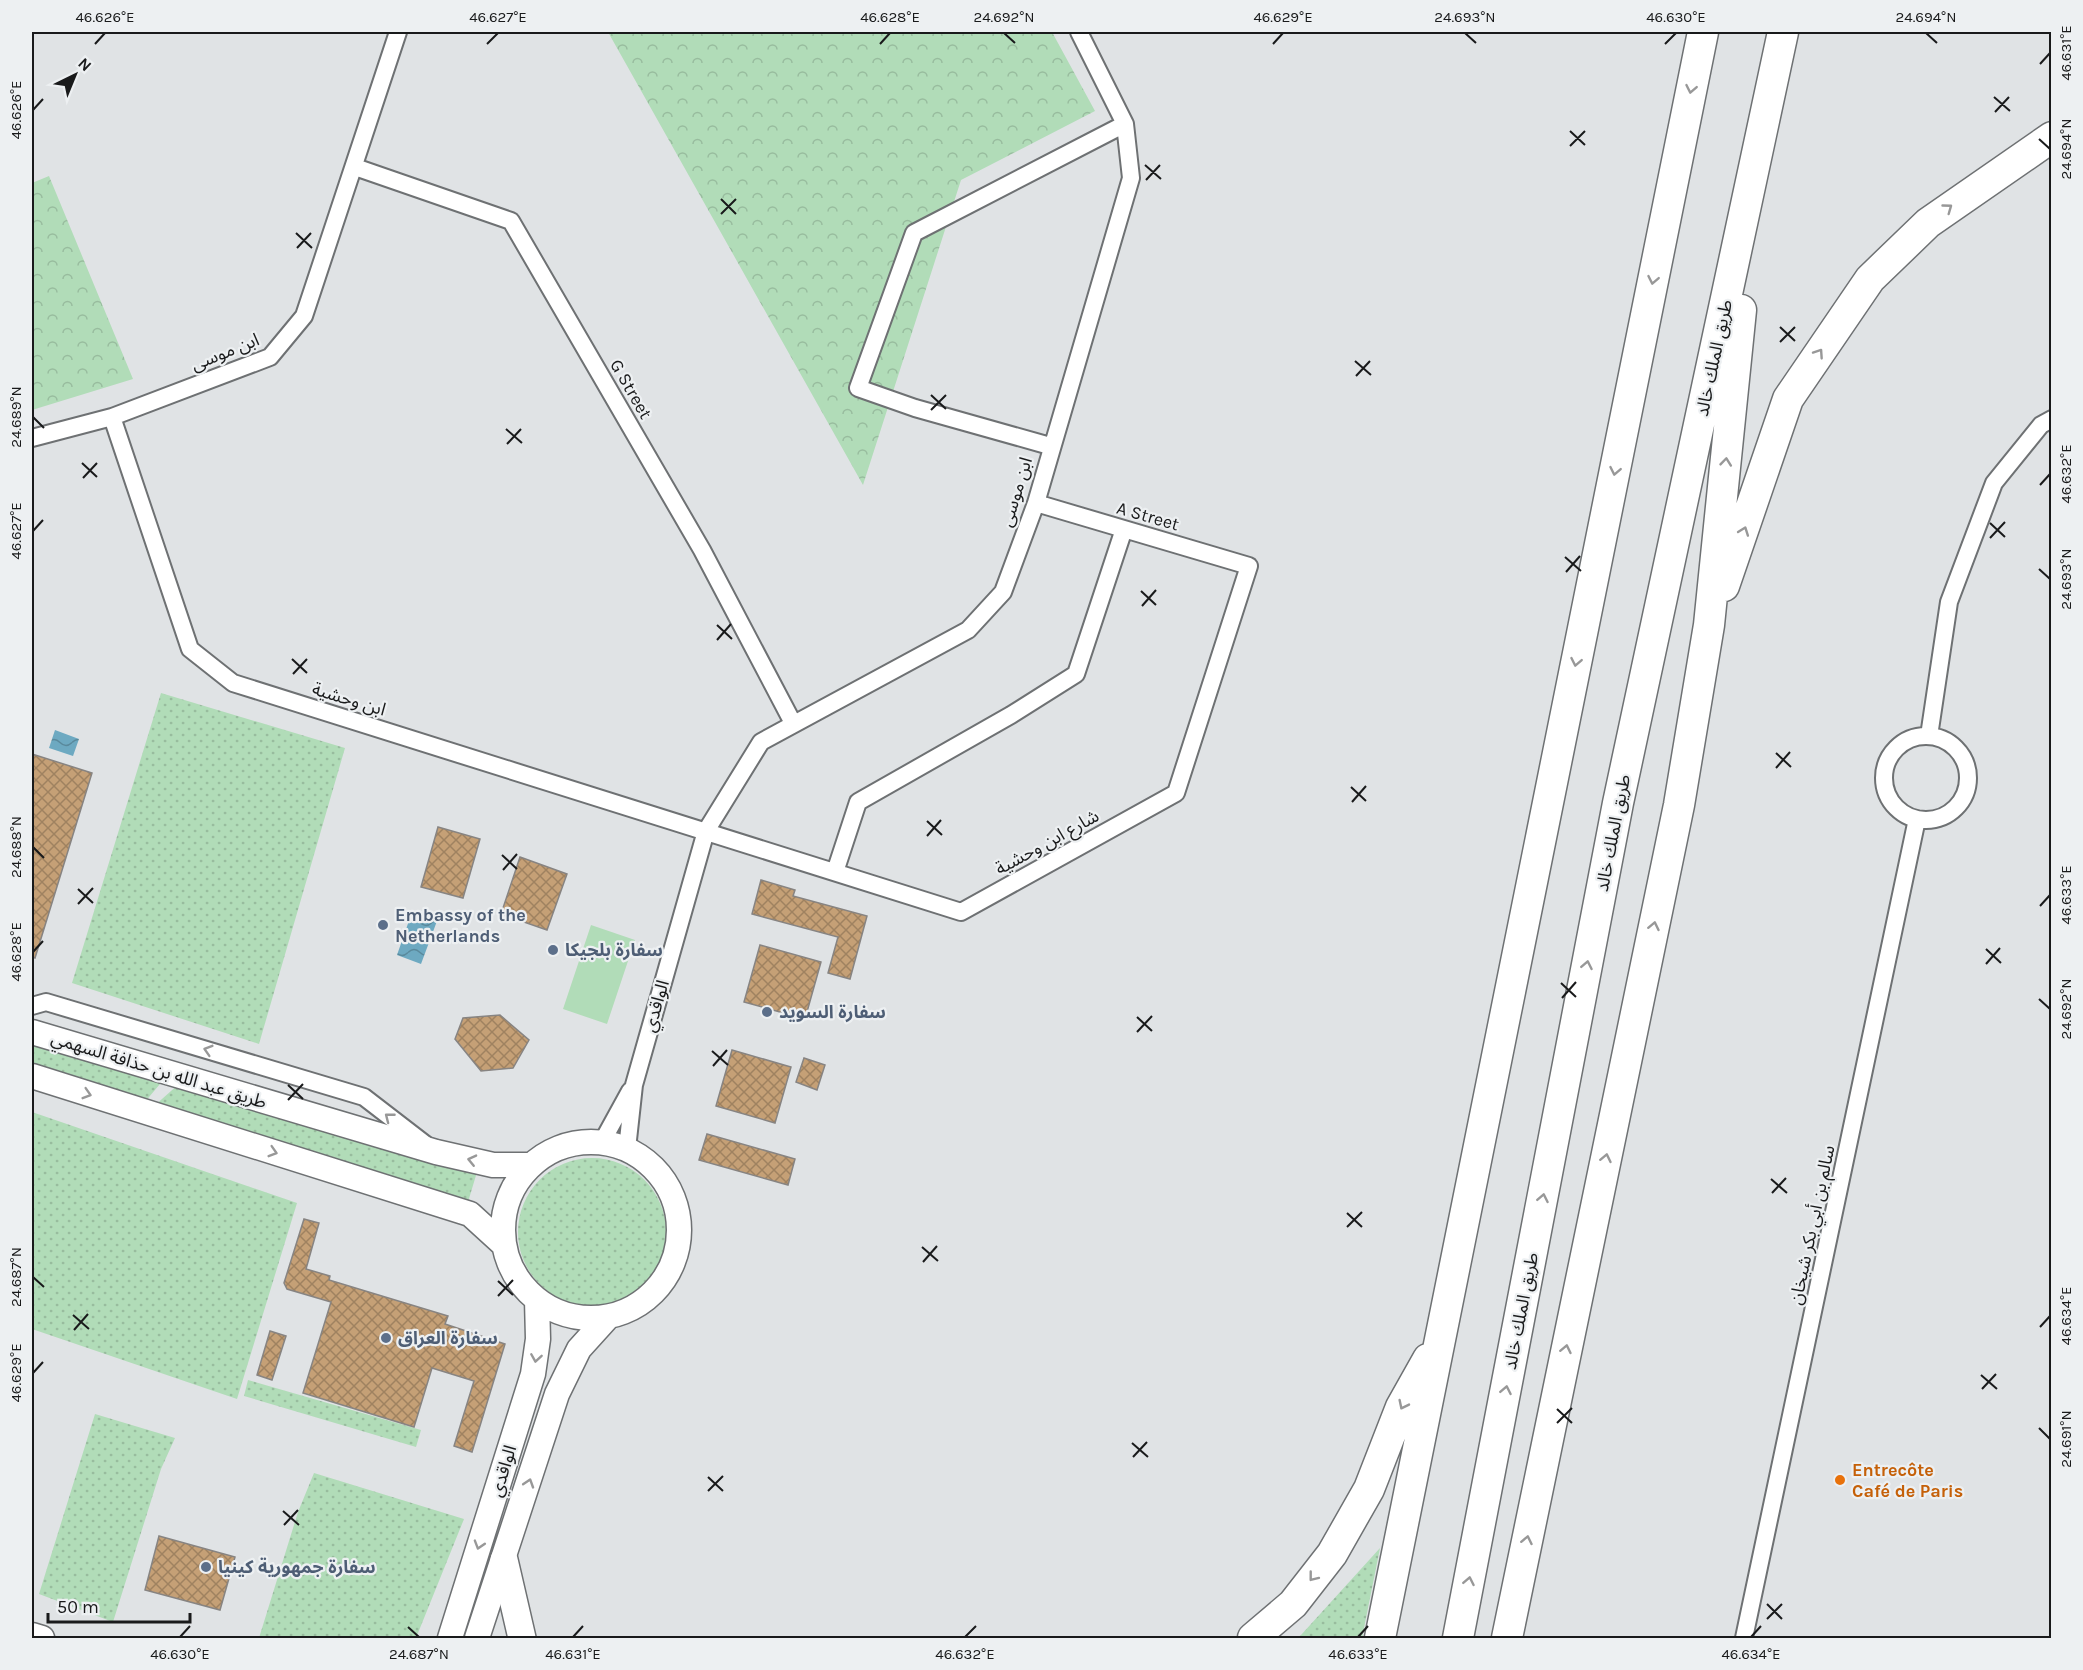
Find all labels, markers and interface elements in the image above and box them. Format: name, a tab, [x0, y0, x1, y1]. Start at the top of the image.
text: 46.626°E	[75, 8, 135, 26]
text: 46.627°E	[469, 8, 527, 26]
text: 46.628°E	[860, 8, 920, 26]
text: 24.692°N	[973, 8, 1035, 26]
text: 46.629°E	[1253, 8, 1313, 26]
text: 24.693°N	[1434, 8, 1496, 26]
text: 46.630°E	[1646, 8, 1706, 26]
text: 24.694°N	[1896, 8, 1956, 26]
text: 46.631°E	[2057, 25, 2075, 81]
north arrow	[45, 45, 105, 105]
text: N	[74, 54, 96, 75]
text: 46.626°E	[7, 80, 25, 140]
one-way arrow	[1685, 84, 1698, 94]
text: 24.694°N	[2057, 119, 2075, 179]
one-way arrow	[1941, 204, 1952, 215]
one-way arrow	[1647, 275, 1660, 285]
street label: طريق الملك خالد	[1691, 298, 1737, 418]
street label: ابن موسى	[188, 328, 262, 376]
one-way arrow	[1812, 348, 1823, 359]
street label: G Street	[605, 355, 657, 423]
text: 24.689°N	[7, 386, 25, 448]
text: 46.632°E	[2057, 444, 2075, 504]
street label: ابن موسى	[995, 454, 1037, 530]
one-way arrow	[1719, 458, 1732, 467]
one-way arrow	[1609, 466, 1622, 476]
street label: A Street	[1114, 497, 1182, 535]
text: 46.627°E	[7, 502, 25, 560]
one-way arrow	[1737, 526, 1750, 537]
text: 24.693°N	[2057, 548, 2075, 610]
one-way arrow	[1570, 657, 1583, 667]
street label: ابن وحشية	[309, 677, 389, 721]
street label: طريق الملك خالد	[1591, 773, 1635, 893]
street label: شارع ابن وحشية	[991, 804, 1104, 882]
text: 24.688°N	[7, 816, 25, 878]
text: 46.633°E	[2057, 865, 2075, 925]
place label: Embassy of the Netherlands	[395, 904, 526, 947]
marker: Embassy of the Netherlands	[376, 918, 390, 932]
one-way arrow	[1646, 921, 1659, 931]
text: 46.628°E	[7, 922, 25, 982]
place label: سفارة بلجيكا	[565, 939, 663, 961]
marker: سفارة بلجيكا	[546, 943, 560, 957]
one-way arrow	[1580, 961, 1593, 971]
street label: الواقدي	[638, 977, 676, 1035]
text: 24.692°N	[2057, 978, 2075, 1040]
place label: سفارة السويد	[779, 1001, 886, 1023]
marker: سفارة السويد	[760, 1005, 774, 1019]
street label: طريق عبد الله بن حذافة السهمي	[48, 1027, 269, 1115]
one-way arrow	[203, 1045, 214, 1057]
one-way arrow	[81, 1087, 92, 1099]
one-way arrow	[385, 1113, 396, 1124]
street label: سالم بن أبي بكر شيخان	[1784, 1143, 1842, 1307]
one-way arrow	[267, 1145, 278, 1157]
one-way arrow	[1599, 1153, 1612, 1163]
one-way arrow	[467, 1155, 477, 1168]
one-way arrow	[1536, 1193, 1549, 1203]
text: 24.687°N	[7, 1247, 25, 1307]
street label: طريق الملك خالد	[1499, 1251, 1543, 1371]
text: 46.634°E	[2057, 1286, 2075, 1346]
place label: سفارة العراق	[398, 1327, 498, 1349]
marker: سفارة العراق	[379, 1331, 393, 1345]
text: 46.629°E	[7, 1343, 25, 1403]
one-way arrow	[1559, 1344, 1572, 1354]
one-way arrow	[530, 1353, 542, 1363]
one-way arrow	[1499, 1385, 1512, 1395]
one-way arrow	[1398, 1399, 1410, 1410]
text: 24.691°N	[2057, 1410, 2075, 1468]
street label: الواقدي	[485, 1442, 523, 1500]
place label: Entrecôte Café de Paris	[1852, 1459, 1963, 1502]
marker: Entrecôte Café de Paris	[1833, 1473, 1847, 1487]
one-way arrow	[521, 1478, 534, 1489]
one-way arrow	[1520, 1535, 1533, 1545]
one-way arrow	[474, 1539, 487, 1550]
place label: سفارة جمهورية كينيا	[218, 1556, 376, 1578]
marker: سفارة جمهورية كينيا	[199, 1560, 213, 1574]
one-way arrow	[1309, 1571, 1320, 1582]
one-way arrow	[1462, 1576, 1475, 1586]
scale bar	[48, 1586, 190, 1624]
text: 50 m	[57, 1596, 99, 1618]
text: 46.630°E	[150, 1645, 210, 1663]
text: 24.687°N	[389, 1645, 449, 1663]
text: 46.631°E	[545, 1645, 601, 1663]
text: 46.632°E	[935, 1645, 995, 1663]
text: 46.633°E	[1328, 1645, 1388, 1663]
text: 46.634°E	[1721, 1645, 1781, 1663]

